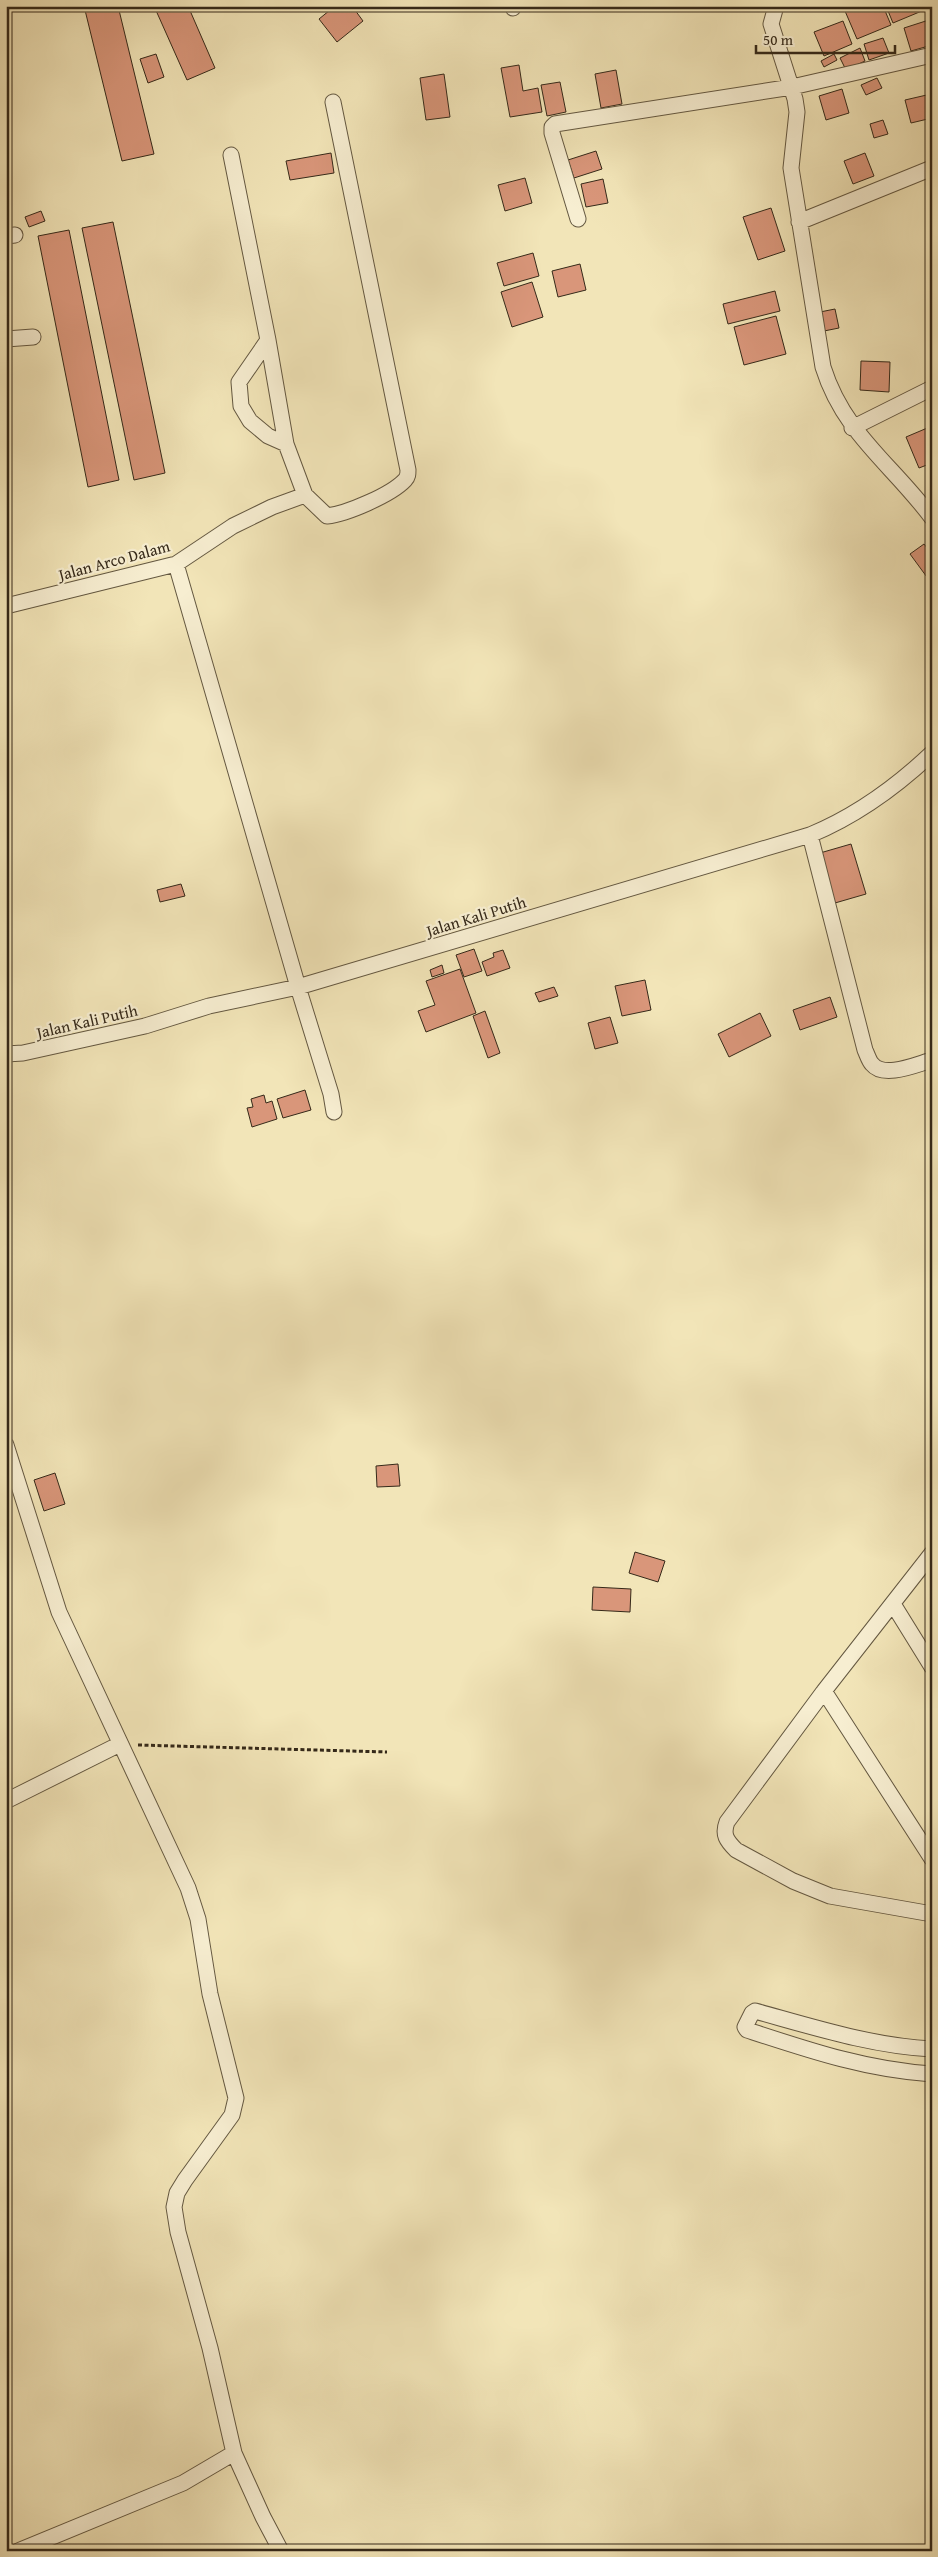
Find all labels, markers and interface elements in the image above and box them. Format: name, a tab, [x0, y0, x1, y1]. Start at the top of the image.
scale bar	[756, 22, 894, 54]
text: 50 m	[763, 29, 794, 50]
street label: Jalan Arco Dalam	[54, 534, 172, 587]
street label: Jalan Kali Putih	[421, 889, 529, 943]
street label: Jalan Kali Putih	[32, 998, 140, 1045]

